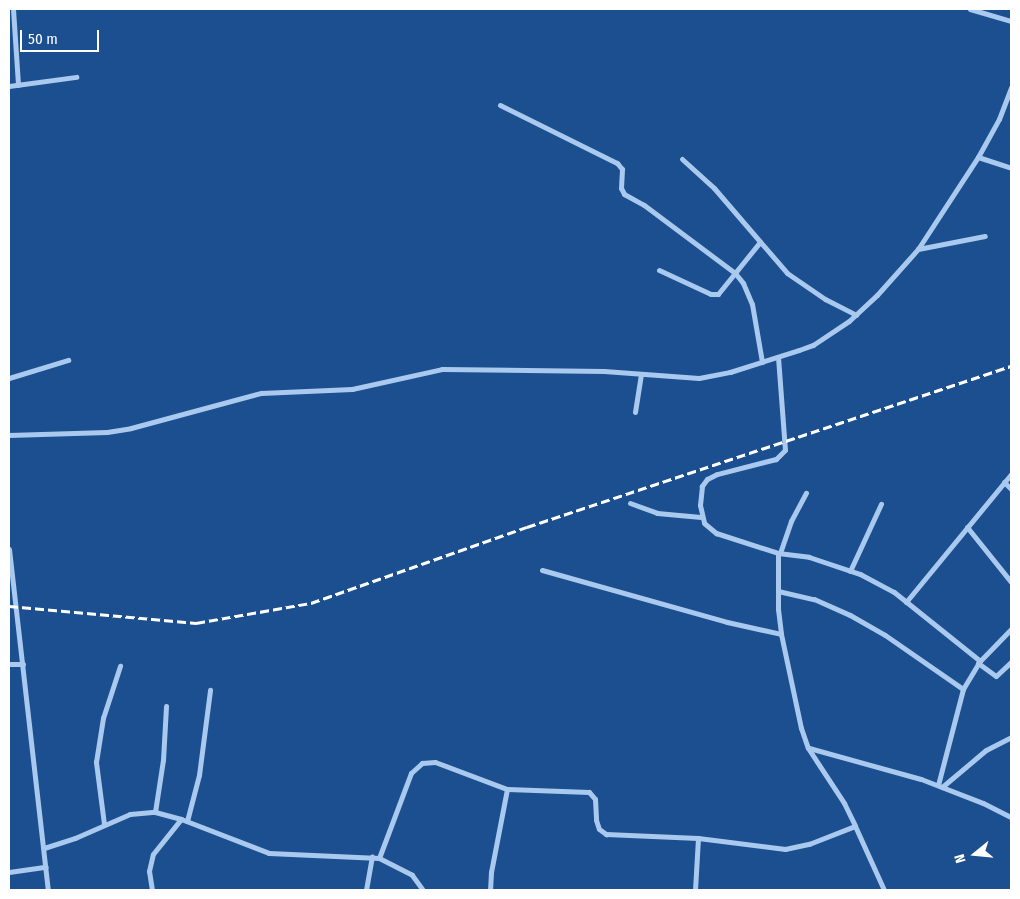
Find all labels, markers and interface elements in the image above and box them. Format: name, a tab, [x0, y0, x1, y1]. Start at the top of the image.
scale bar	[22, 20, 101, 52]
text: 50 m	[28, 30, 58, 48]
north arrow	[950, 829, 1000, 879]
text: N	[951, 852, 970, 865]

